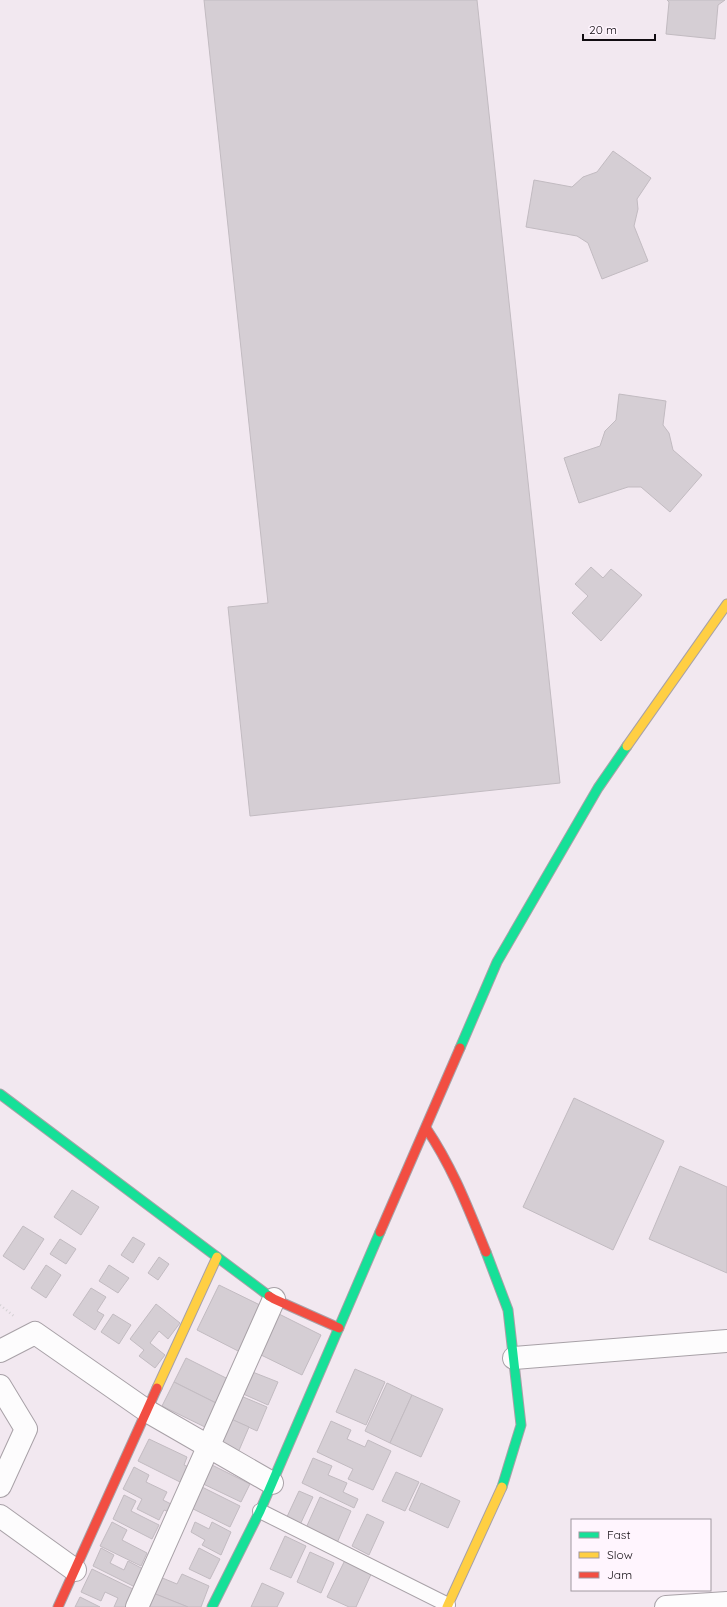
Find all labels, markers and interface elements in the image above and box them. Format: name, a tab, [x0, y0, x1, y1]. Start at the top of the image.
scale bar	[583, 16, 655, 42]
text: 20 m	[589, 22, 617, 37]
legend	[571, 1519, 711, 1591]
text: Fast	[607, 1527, 631, 1542]
text: Slow	[607, 1547, 633, 1562]
text: Jam	[607, 1567, 632, 1582]

